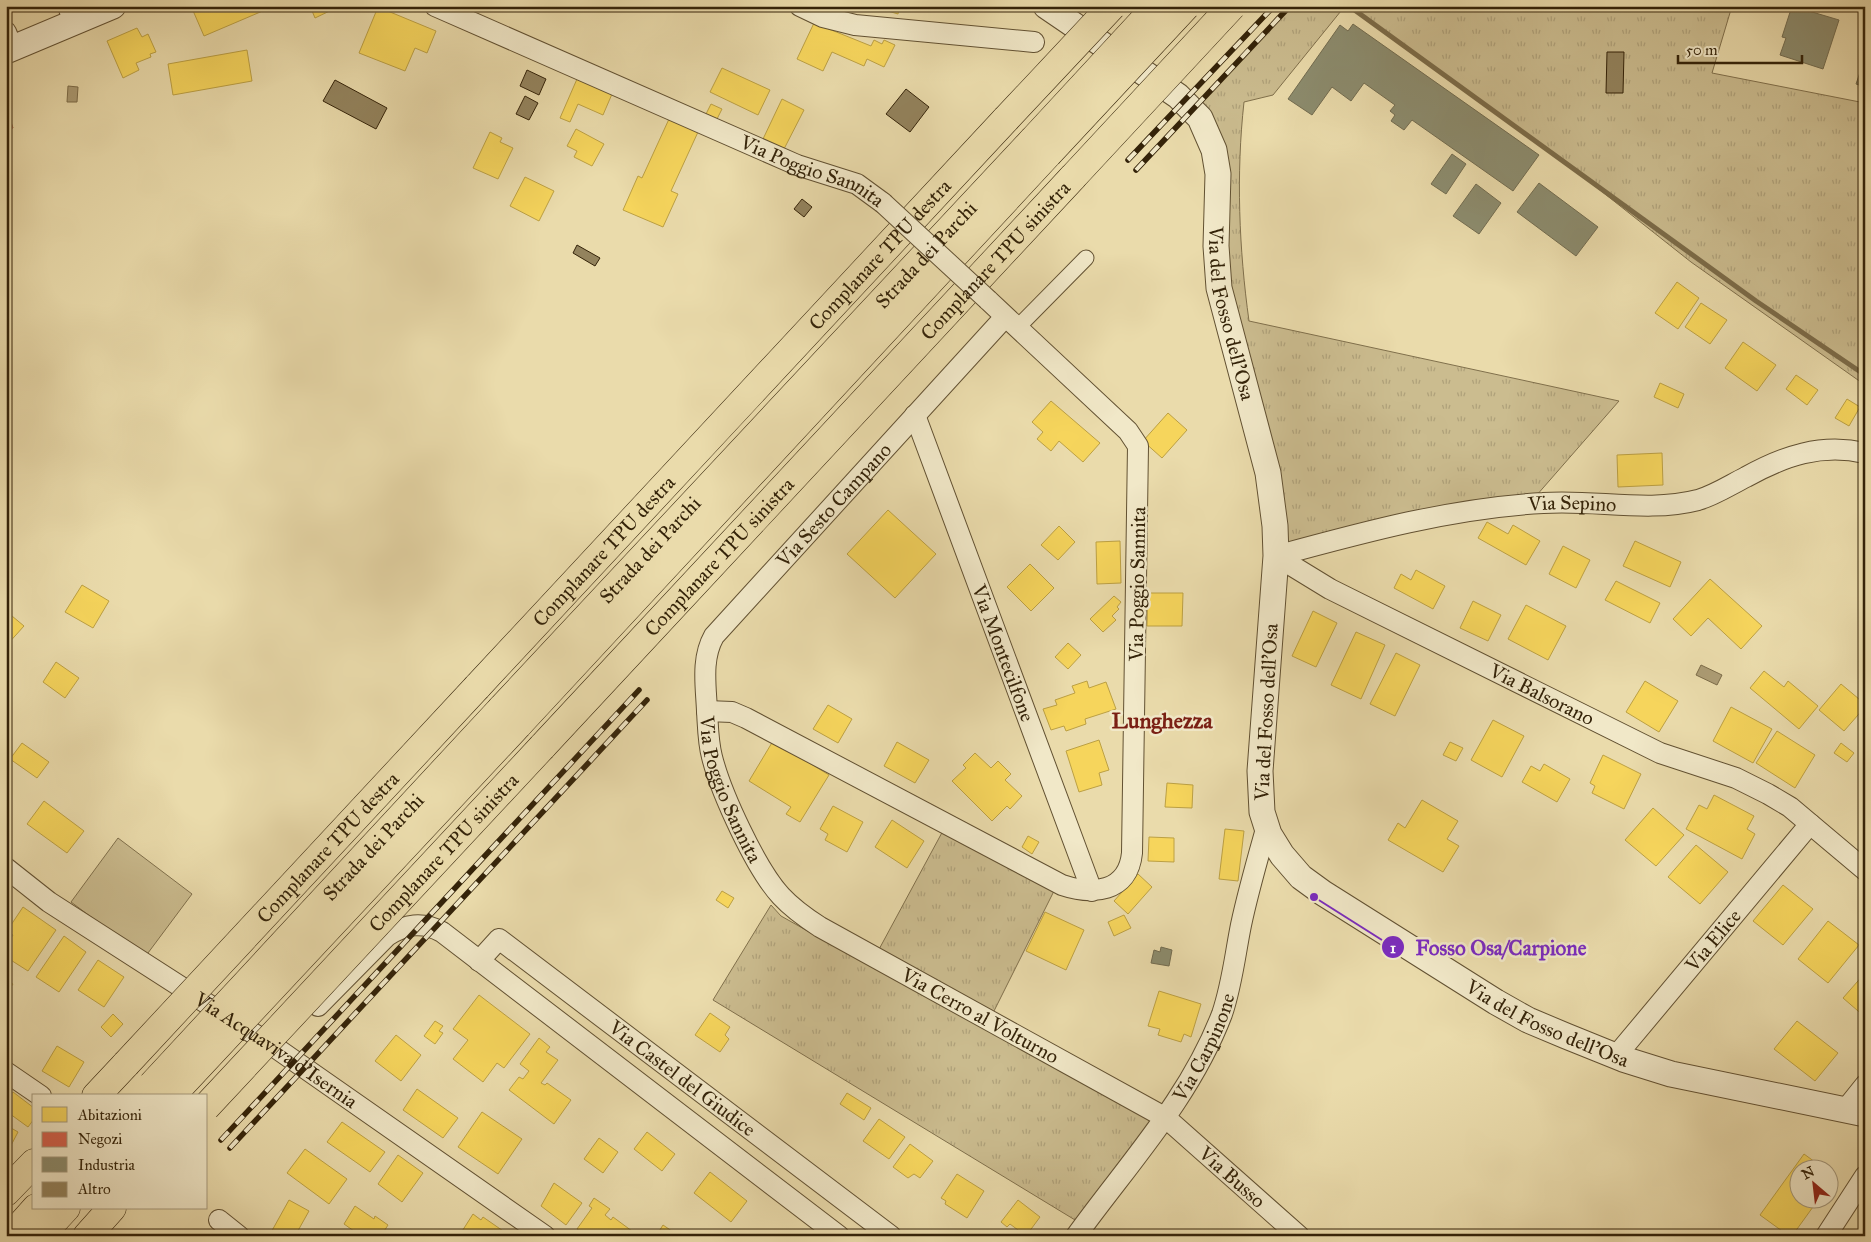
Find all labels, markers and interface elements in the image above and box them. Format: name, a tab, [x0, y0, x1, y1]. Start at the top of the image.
scale bar	[1678, 32, 1802, 64]
text: 50 m	[1686, 41, 1718, 59]
street label: Via Poggio Sannita	[736, 129, 890, 212]
street label: Complanare TPU destra	[804, 174, 956, 335]
street label: Complanare TPU sinistra	[915, 176, 1075, 345]
street label: Strada dei Parchi	[870, 196, 982, 313]
street label: Via del Fosso dell'Osa	[1204, 225, 1260, 403]
street label: Via Sesto Campano	[770, 438, 896, 573]
street label: Complanare TPU destra	[528, 470, 680, 631]
street label: Complanare TPU sinistra	[639, 472, 799, 641]
street label: Via Sepino	[1526, 490, 1617, 517]
street label: Strada dei Parchi	[594, 491, 706, 608]
street label: Via Poggio Sannita	[1124, 506, 1151, 662]
street label: Via Montecilfone	[967, 580, 1040, 725]
street label: Via del Fosso dell'Osa	[1249, 622, 1283, 802]
street label: Via Balsorano	[1485, 658, 1598, 730]
district label: Lunghezza	[1111, 707, 1213, 734]
street label: Via Poggio Sannita	[695, 714, 768, 867]
street label: Complanare TPU destra	[252, 766, 404, 928]
street label: Complanare TPU sinistra	[364, 768, 524, 937]
street label: Strada dei Parchi	[317, 788, 429, 905]
street label: Via Elice	[1679, 904, 1746, 977]
callout: Fosso Osa/Carpione	[1381, 929, 1597, 965]
text: Fosso Osa/Carpione	[1416, 935, 1587, 961]
text: 1	[1390, 939, 1396, 957]
street label: Via Cerro al Volturno	[896, 962, 1063, 1068]
street label: Via del Fosso dell'Osa	[1461, 974, 1632, 1072]
street label: Via Acquaviva d'Isernia	[189, 986, 363, 1114]
street label: Via Carpinone	[1167, 991, 1240, 1107]
street label: Via Castel del Giudice	[604, 1014, 761, 1141]
legend	[32, 1094, 208, 1210]
text: Abitazioni	[77, 1106, 142, 1124]
text: Negozi	[78, 1130, 122, 1148]
street label: Via Busso	[1193, 1140, 1271, 1213]
text: Industria	[78, 1156, 136, 1174]
north arrow	[1788, 1160, 1838, 1210]
text: N	[1799, 1163, 1817, 1183]
text: Altro	[77, 1180, 111, 1198]

